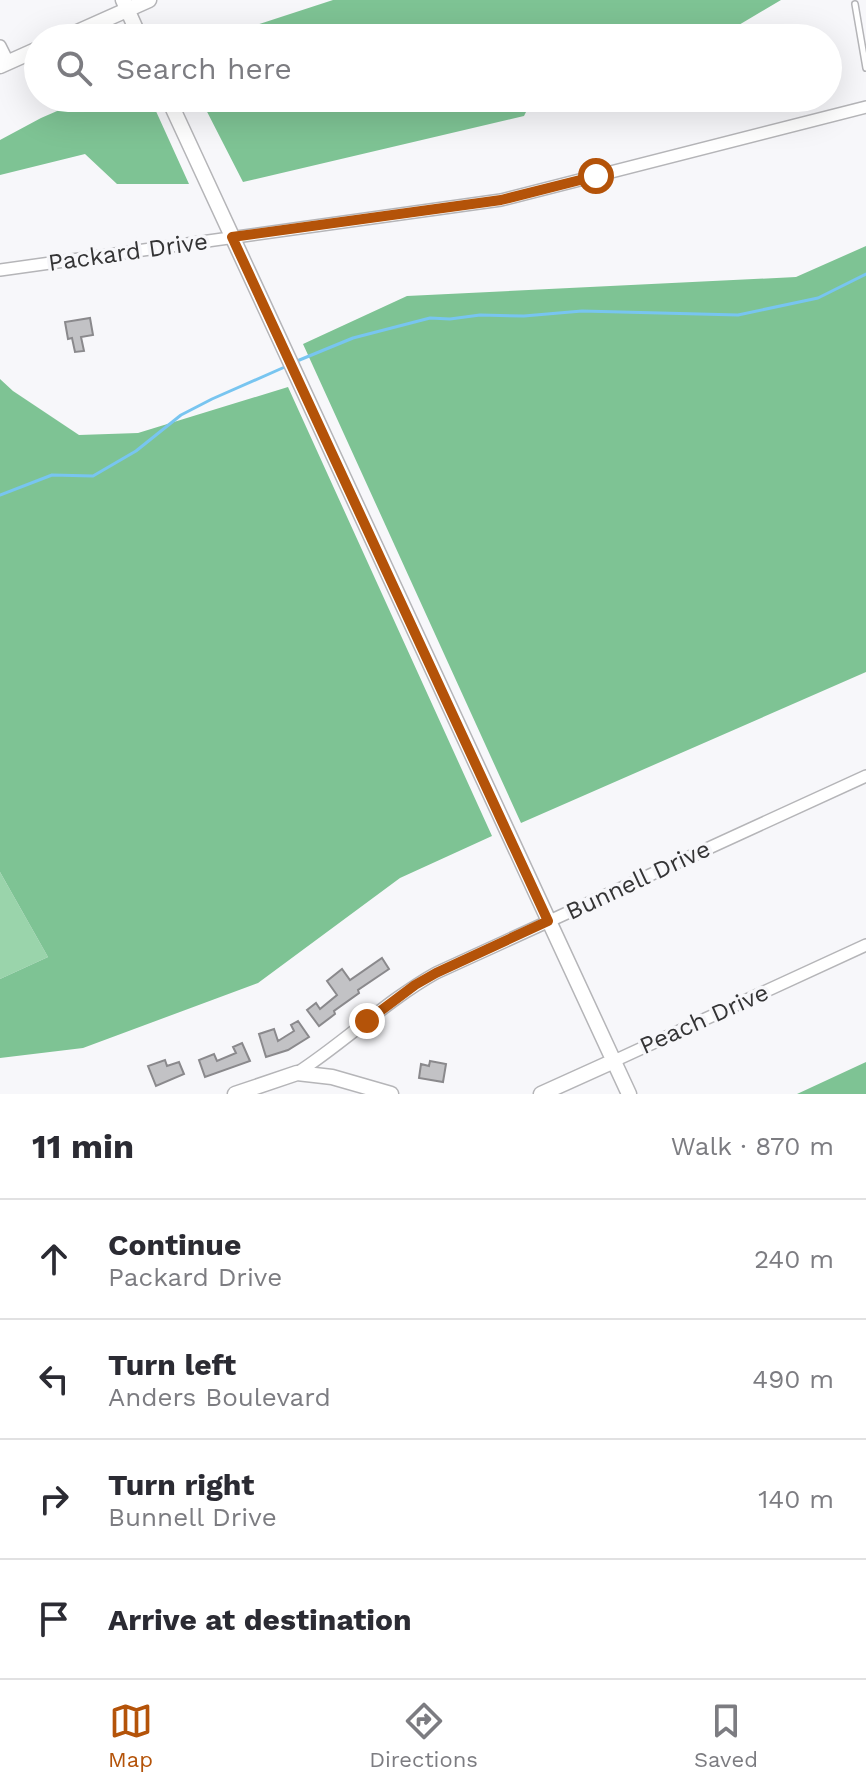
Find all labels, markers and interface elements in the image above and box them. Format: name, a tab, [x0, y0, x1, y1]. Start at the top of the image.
search box	[24, 24, 842, 112]
icon: search	[52, 46, 96, 90]
text: Search here	[116, 51, 292, 86]
route start	[578, 158, 614, 194]
street label: Packard Drive	[46, 227, 210, 277]
street label: Bunnell Drive	[561, 834, 715, 926]
street label: Peach Drive	[635, 978, 773, 1060]
route end	[349, 1003, 385, 1039]
text: 11 min	[32, 1126, 134, 1166]
text: Walk · 870 m	[671, 1131, 834, 1161]
text: Continue	[108, 1227, 241, 1262]
icon: ahead	[32, 1237, 76, 1281]
text: 240 m	[754, 1244, 834, 1274]
text: Packard Drive	[108, 1262, 282, 1292]
text: Turn left	[108, 1347, 236, 1382]
icon: left	[32, 1357, 76, 1401]
text: 490 m	[752, 1364, 834, 1394]
text: Anders Boulevard	[108, 1382, 331, 1412]
text: Turn right	[108, 1467, 254, 1502]
icon: right	[32, 1477, 76, 1521]
text: 140 m	[758, 1484, 834, 1514]
text: Bunnell Drive	[108, 1502, 277, 1532]
icon: arrive	[32, 1597, 76, 1641]
text: Arrive at destination	[108, 1602, 412, 1637]
tab: Map	[108, 1699, 153, 1772]
tab: Directions	[369, 1699, 478, 1772]
tab: Saved	[694, 1699, 758, 1772]

